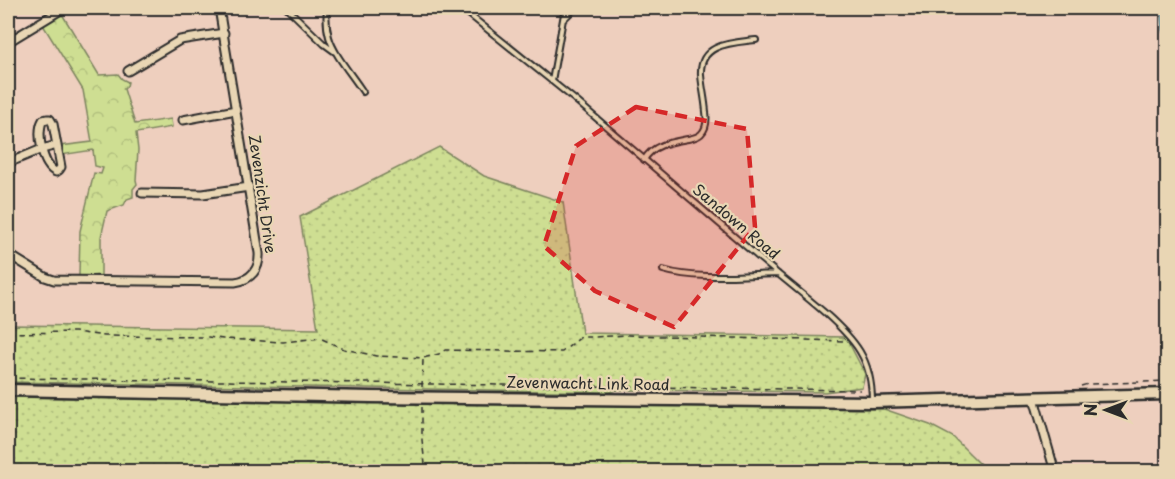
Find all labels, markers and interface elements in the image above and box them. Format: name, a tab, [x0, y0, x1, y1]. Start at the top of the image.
street label: Zevenzicht Drive	[244, 133, 283, 255]
street label: Sandown Road	[688, 177, 786, 264]
street label: Zevenwacht Link Road	[506, 370, 670, 395]
north arrow	[1076, 380, 1136, 440]
text: N	[1078, 404, 1102, 416]

